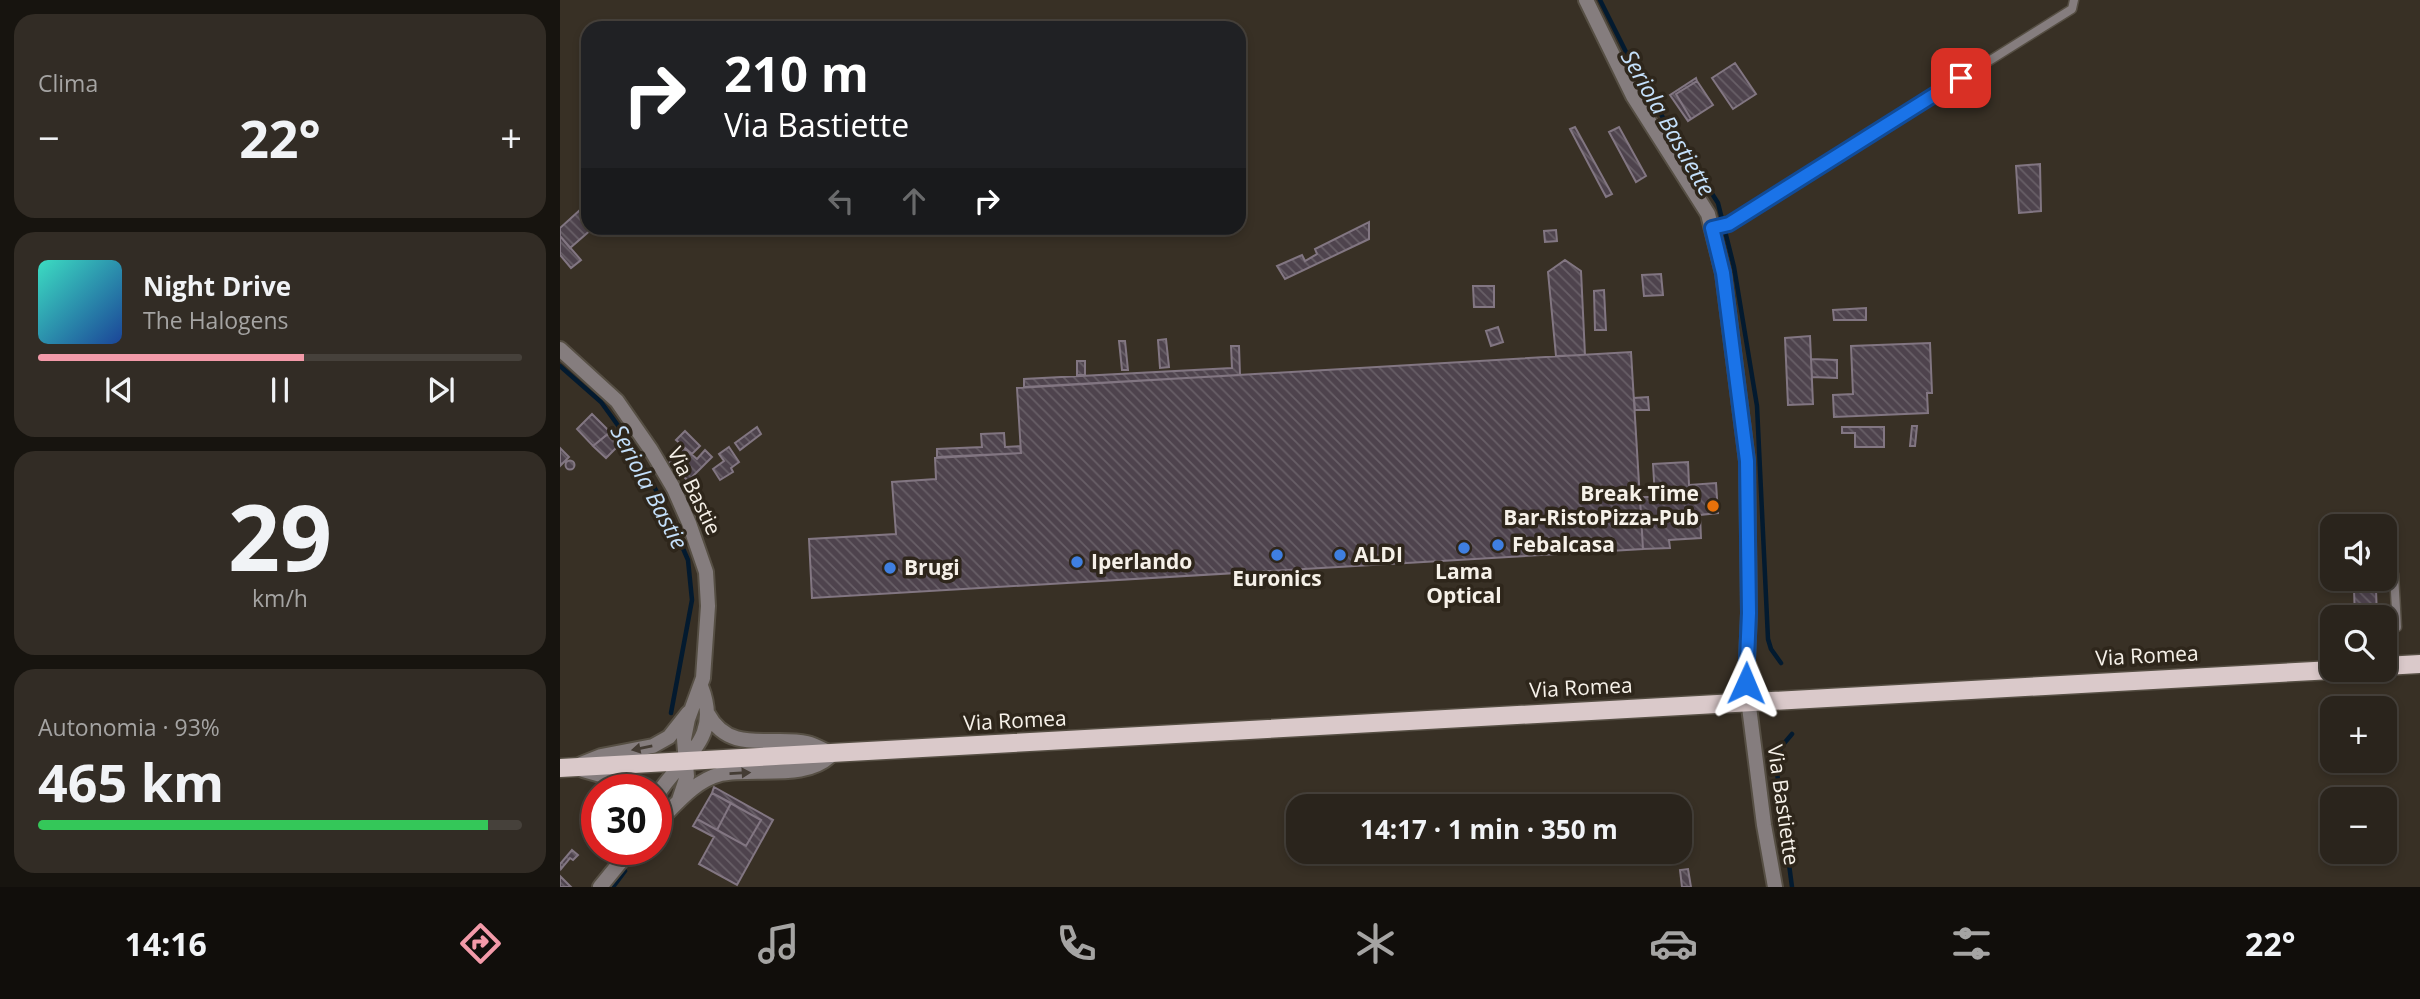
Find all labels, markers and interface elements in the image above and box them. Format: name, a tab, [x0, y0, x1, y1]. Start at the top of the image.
text: 210 m	[724, 40, 869, 106]
water label: Seriola Bastiette	[1614, 44, 1724, 201]
pin	[1931, 48, 1991, 108]
icon: right	[609, 49, 700, 140]
icon: arrive	[1942, 59, 1980, 97]
text: Clima	[38, 67, 98, 99]
text: 22°	[239, 102, 321, 173]
text: Via Bastiette	[724, 103, 909, 146]
text: −	[38, 111, 60, 163]
text: +	[500, 111, 522, 163]
icon: left	[822, 182, 860, 220]
icon: ahead	[895, 182, 933, 220]
icon: right	[968, 182, 1006, 220]
text: Night Drive	[143, 268, 291, 304]
text: The Halogens	[143, 304, 289, 336]
icon: previous	[100, 371, 138, 409]
icon: pause	[261, 371, 299, 409]
icon: next	[422, 371, 460, 409]
water label: Seriola Bastie	[604, 418, 696, 555]
street label: Via Bastie	[662, 442, 728, 539]
text: 29	[228, 474, 332, 598]
place label: Break Time Bar-RistoPizza-Pub	[1503, 479, 1699, 531]
marker: Break Time Bar-RistoPizza-Pub	[1705, 498, 1721, 514]
map controls	[2320, 514, 2397, 864]
button: sound	[2320, 514, 2397, 591]
place label: Febalcasa	[1512, 530, 1615, 558]
marker: Febalcasa	[1490, 537, 1506, 553]
place label: ALDI	[1354, 540, 1403, 568]
marker: Lama Optical	[1456, 540, 1472, 556]
place label: Iperlando	[1091, 547, 1192, 575]
marker: Euronics	[1269, 547, 1285, 563]
marker: ALDI	[1332, 547, 1348, 563]
place label: Brugi	[904, 553, 960, 581]
marker: Iperlando	[1069, 554, 1085, 570]
place label: Lama Optical	[1426, 557, 1502, 609]
marker: Brugi	[882, 560, 898, 576]
place label: Euronics	[1232, 564, 1322, 592]
text: km/h	[252, 582, 308, 614]
button: search	[2320, 605, 2397, 682]
street label: Via Romea	[2095, 638, 2199, 672]
position arrow	[1709, 646, 1783, 720]
street label: Via Romea	[1529, 670, 1633, 704]
button: +	[2320, 696, 2397, 773]
street label: Via Romea	[963, 703, 1067, 737]
text: Autonomia · 93%	[38, 711, 220, 743]
one-way arrow	[631, 742, 653, 753]
street label: Via Bastiette	[1762, 743, 1806, 867]
text: 465 km	[38, 746, 224, 817]
one-way arrow	[729, 768, 751, 779]
speed limit sign: 30	[581, 774, 672, 865]
button: −	[2320, 787, 2397, 864]
text: 14:17 · 1 min · 350 m	[1360, 811, 1618, 847]
icon: directions	[456, 919, 505, 968]
icon: music	[754, 919, 803, 968]
icon: phone	[1052, 919, 1101, 968]
icon: climate	[1351, 919, 1400, 968]
icon: car	[1649, 919, 1698, 968]
icon: filters	[1947, 919, 1996, 968]
text: 14:16	[125, 922, 207, 965]
text: 22°	[2245, 922, 2295, 965]

